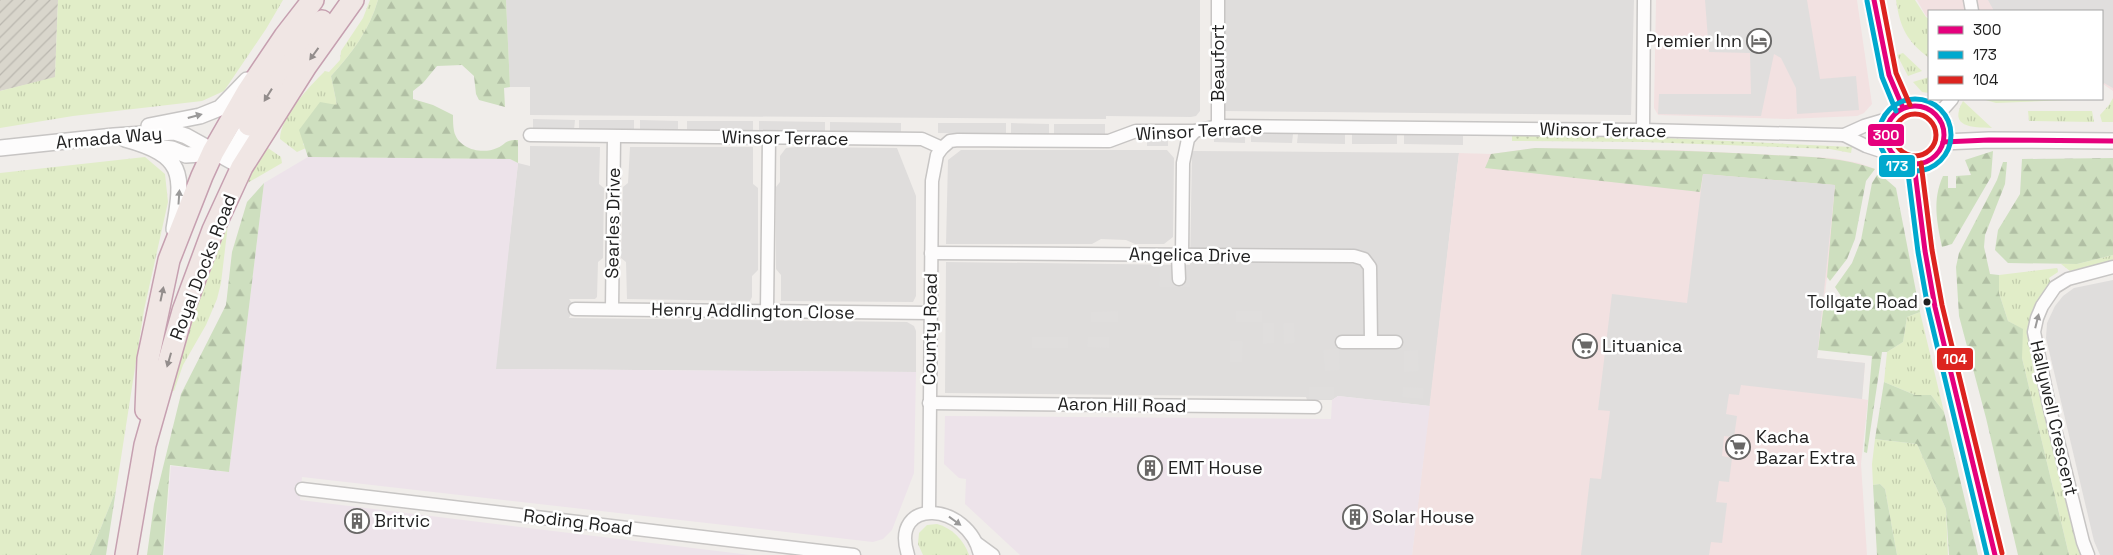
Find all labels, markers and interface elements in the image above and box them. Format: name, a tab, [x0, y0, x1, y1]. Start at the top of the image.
legend	[1928, 10, 2103, 100]
text: 300	[1973, 20, 2001, 39]
street label: Beaufort	[1206, 24, 1229, 102]
hotel icon: Premier Inn	[1746, 28, 1772, 54]
place label: Premier Inn	[1646, 29, 1742, 52]
text: 173	[1973, 45, 1997, 64]
one-way arrow	[309, 47, 320, 60]
text: 104	[1973, 70, 1998, 89]
one-way arrow	[263, 88, 273, 101]
one-way arrow	[188, 112, 203, 120]
street label: Winsor Terrace	[1135, 116, 1263, 145]
street label: Winsor Terrace	[1539, 117, 1667, 142]
street label: Armada Way	[55, 121, 163, 154]
line badge: 300	[1867, 123, 1905, 147]
street label: Winsor Terrace	[721, 125, 849, 150]
text: 300	[1873, 126, 1899, 144]
line badge: 173	[1878, 154, 1916, 178]
text: 173	[1886, 157, 1908, 175]
street label: Searles Drive	[600, 167, 625, 279]
one-way arrow	[175, 188, 183, 204]
street label: Royal Docks Road	[164, 191, 241, 343]
street label: Angelica Drive	[1129, 242, 1251, 267]
street label: County Road	[917, 273, 942, 385]
one-way arrow	[158, 287, 166, 302]
place label: Tollgate Road	[1807, 291, 1918, 313]
street label: Henry Addlington Close	[651, 297, 855, 324]
marker: Tollgate Road	[1922, 297, 1932, 307]
one-way arrow	[2033, 313, 2041, 328]
supermarket icon: Lituanica	[1572, 333, 1598, 359]
place label: Lituanica	[1602, 334, 1682, 357]
street label: Hallywell Crescent	[2025, 338, 2084, 498]
line badge: 104	[1936, 347, 1974, 371]
text: 104	[1943, 350, 1967, 368]
one-way arrow	[165, 352, 173, 367]
street label: Aaron Hill Road	[1057, 392, 1187, 417]
place label: Kacha Bazar Extra	[1756, 425, 1855, 469]
supermarket icon: Kacha Bazar Extra	[1725, 434, 1751, 460]
building icon: EMT House	[1137, 455, 1163, 481]
place label: EMT House	[1168, 456, 1263, 479]
street label: Roding Road	[522, 503, 634, 540]
building icon: Solar House	[1342, 504, 1368, 530]
place label: Solar House	[1372, 505, 1474, 528]
building icon: Britvic	[344, 508, 370, 534]
place label: Britvic	[374, 509, 430, 532]
one-way arrow	[948, 516, 962, 526]

